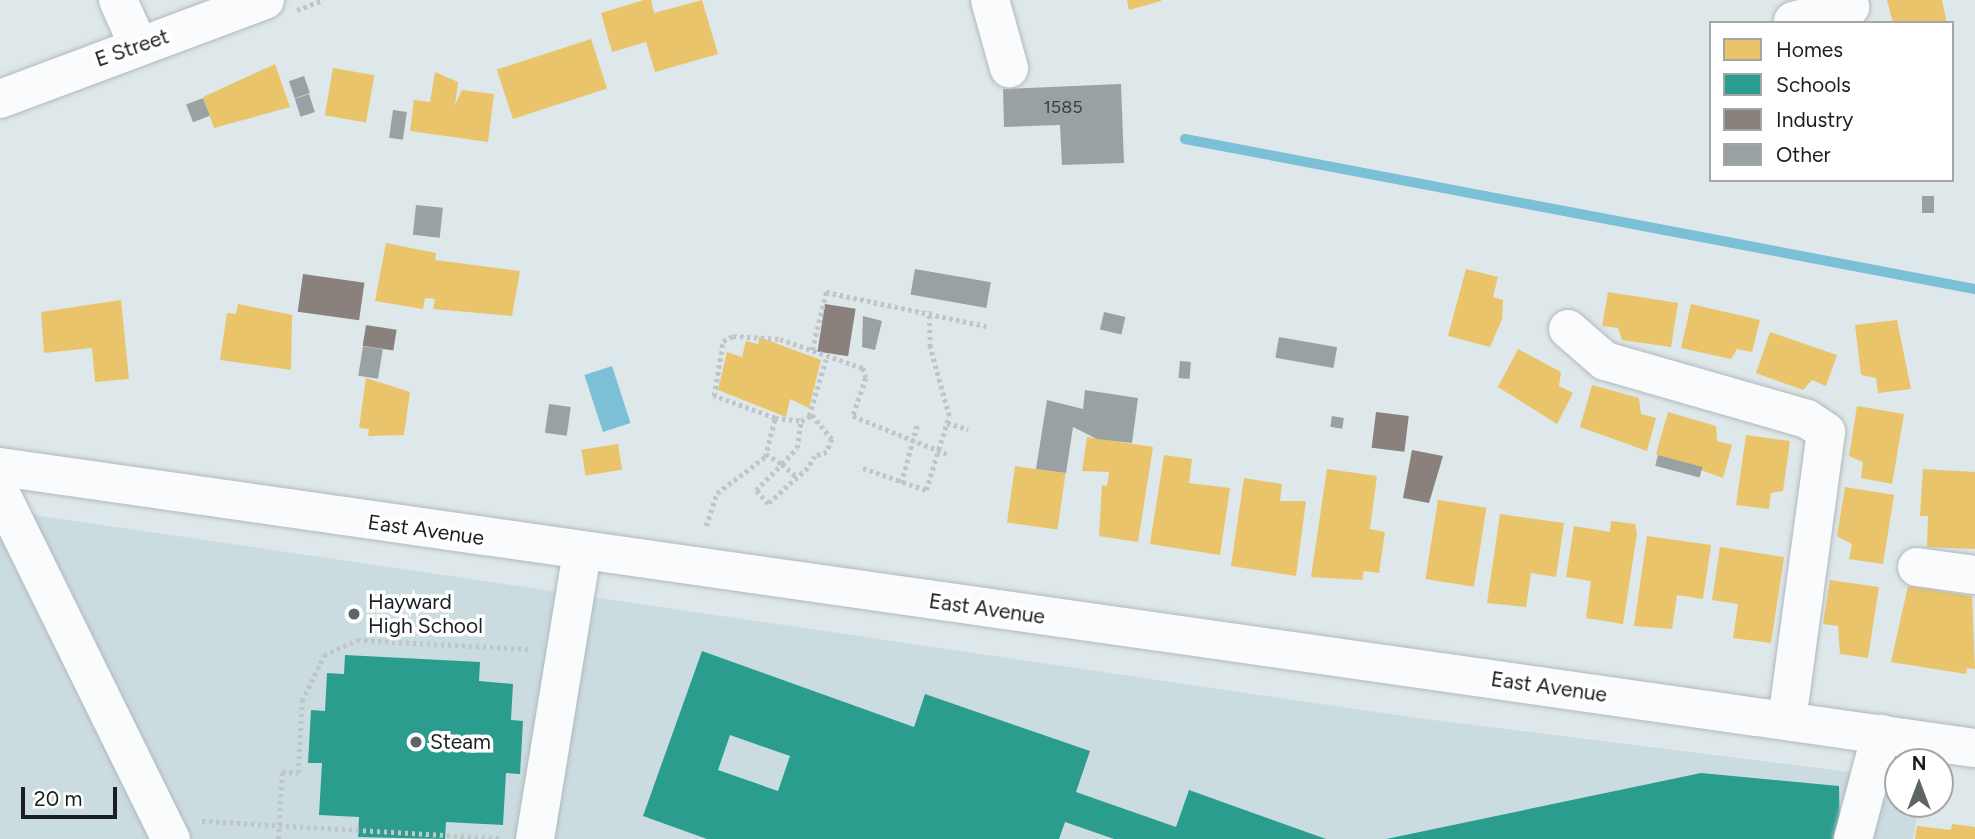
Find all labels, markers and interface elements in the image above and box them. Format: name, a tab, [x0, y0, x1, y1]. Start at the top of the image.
legend	[1709, 21, 1954, 182]
street label: E Street	[92, 24, 172, 72]
text: Homes	[1776, 37, 1843, 62]
text: Schools	[1776, 72, 1851, 97]
house number: 1585	[1043, 96, 1083, 118]
text: Industry	[1776, 107, 1853, 132]
text: Other	[1776, 142, 1831, 167]
street label: East Avenue	[366, 509, 486, 551]
street label: East Avenue	[927, 588, 1047, 630]
place label: Hayward High School	[368, 589, 483, 639]
marker: Hayward High School	[346, 606, 362, 622]
street label: East Avenue	[1489, 666, 1609, 708]
place label: Steam	[430, 729, 491, 755]
marker: Steam	[408, 734, 424, 750]
north arrow	[1884, 748, 1954, 818]
text: N	[1912, 752, 1926, 775]
scale bar	[24, 772, 121, 816]
text: 20 m	[34, 786, 82, 811]

